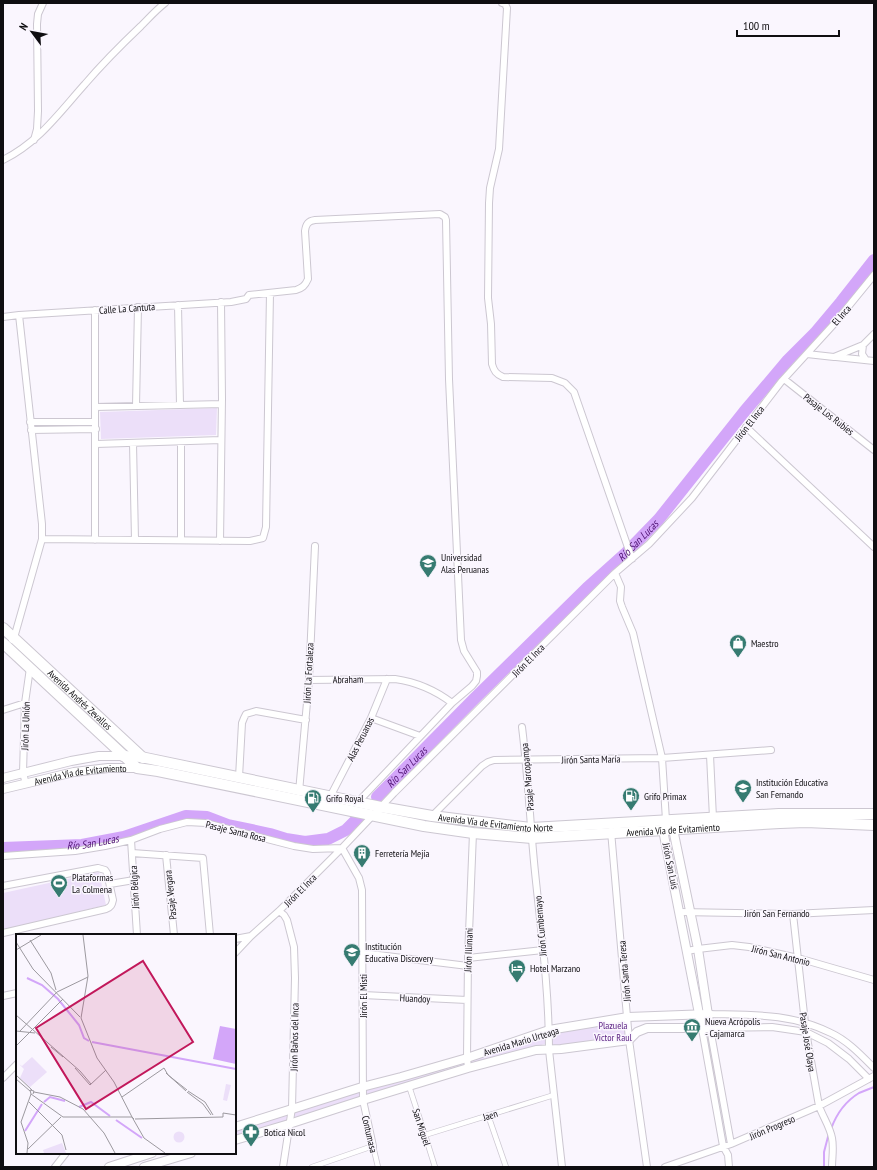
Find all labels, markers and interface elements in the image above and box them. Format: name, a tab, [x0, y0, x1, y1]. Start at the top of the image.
north arrow	[12, 12, 52, 52]
scale bar	[737, 12, 839, 38]
text: 100 m	[743, 18, 770, 33]
text: N	[16, 20, 31, 33]
street label: Calle La Cantuta	[99, 300, 156, 317]
street label: El Inca	[829, 302, 854, 328]
street label: Pasaje Los Rubíes	[801, 391, 857, 439]
street label: Jirón El Inca	[731, 403, 767, 444]
water label: Río San Lucas	[615, 516, 662, 564]
place label: Universidad Alas Peruanas	[441, 551, 489, 576]
school or university icon: Universidad Alas Peruanas	[418, 553, 438, 578]
shop icon: Maestro	[728, 633, 748, 658]
place label: Maestro	[751, 637, 779, 650]
street label: Jirón El Inca	[508, 641, 548, 680]
street label: Jirón La Fortaleza	[300, 643, 317, 705]
street label: Avenida Andrés Zevallos	[45, 667, 115, 733]
street label: Abraham	[333, 673, 363, 686]
street label: Jirón La Unión	[18, 701, 33, 752]
street label: Alas Peruanas	[344, 714, 377, 763]
street label: Pasaje Marcopampa	[518, 742, 537, 811]
water label: Río San Lucas	[383, 743, 431, 791]
street label: Jirón Santa María	[560, 752, 621, 767]
street label: Avenida Vía de Evitamiento	[33, 762, 127, 788]
place label: Institución Educativa San Fernando	[756, 776, 828, 801]
school or university icon: Institución Educativa San Fernando	[733, 778, 753, 803]
fuel station icon: Grifo Primax	[621, 786, 641, 811]
fuel station icon: Grifo Royal	[303, 788, 323, 813]
place label: Grifo Primax	[644, 790, 687, 803]
place label: Grifo Royal	[326, 792, 364, 805]
street label: Avenida Vía de Evitamiento Norte	[437, 811, 553, 835]
street label: Pasaje Santa Rosa	[204, 818, 267, 845]
street label: Avenida Vía de Evitamiento	[626, 821, 720, 839]
water label: Río San Lucas	[67, 831, 121, 853]
street label: Jirón San Luis	[659, 841, 681, 891]
building icon: Ferretería Mejía	[352, 843, 372, 868]
place label: Ferretería Mejía	[375, 847, 430, 860]
street label: Jirón Bélgica	[127, 865, 142, 910]
street label: Pasaje Vergara	[161, 869, 180, 920]
place label: Plataformas La Colmena	[72, 871, 114, 896]
street label: Jirón El Inca	[280, 871, 320, 910]
sports icon: Plataformas La Colmena	[49, 873, 69, 898]
street label: Jirón Cumbemayo	[531, 895, 550, 958]
street label: Jirón San Fernando	[743, 907, 810, 920]
street label: Jirón Illimani	[461, 928, 476, 973]
inset map	[16, 934, 236, 1154]
place label: Institución Educativa Discovery	[365, 940, 434, 965]
street label: Jirón Santa Teresa	[615, 940, 634, 1003]
school or university icon: Institución Educativa Discovery	[342, 942, 362, 967]
street label: Jirón San Antonio	[749, 942, 811, 969]
hotel icon: Hotel Marzano	[507, 958, 527, 983]
place label: Hotel Marzano	[530, 962, 580, 975]
street label: Jirón El Misti	[357, 974, 370, 1019]
street label: Huandoy	[399, 991, 431, 1006]
street label: Jirón Baños del Inca	[287, 1003, 302, 1072]
street label: Pasaje José Olaya	[796, 1011, 819, 1073]
place label: Nueva Acrópolis - Cajamarca	[705, 1015, 761, 1040]
museum icon: Nueva Acrópolis - Cajamarca	[682, 1017, 702, 1042]
park label: Plazuela Victor Raul	[593, 1019, 633, 1044]
street label: Avenida Mario Urteaga	[482, 1024, 561, 1059]
street label: San Miguel	[409, 1107, 434, 1148]
street label: Jaen	[480, 1107, 499, 1124]
street label: Jirón Progreso	[746, 1112, 797, 1143]
street label: Contumasa	[359, 1114, 380, 1154]
pharmacy icon: Botica Nicol	[241, 1122, 261, 1147]
place label: Botica Nicol	[264, 1126, 306, 1139]

